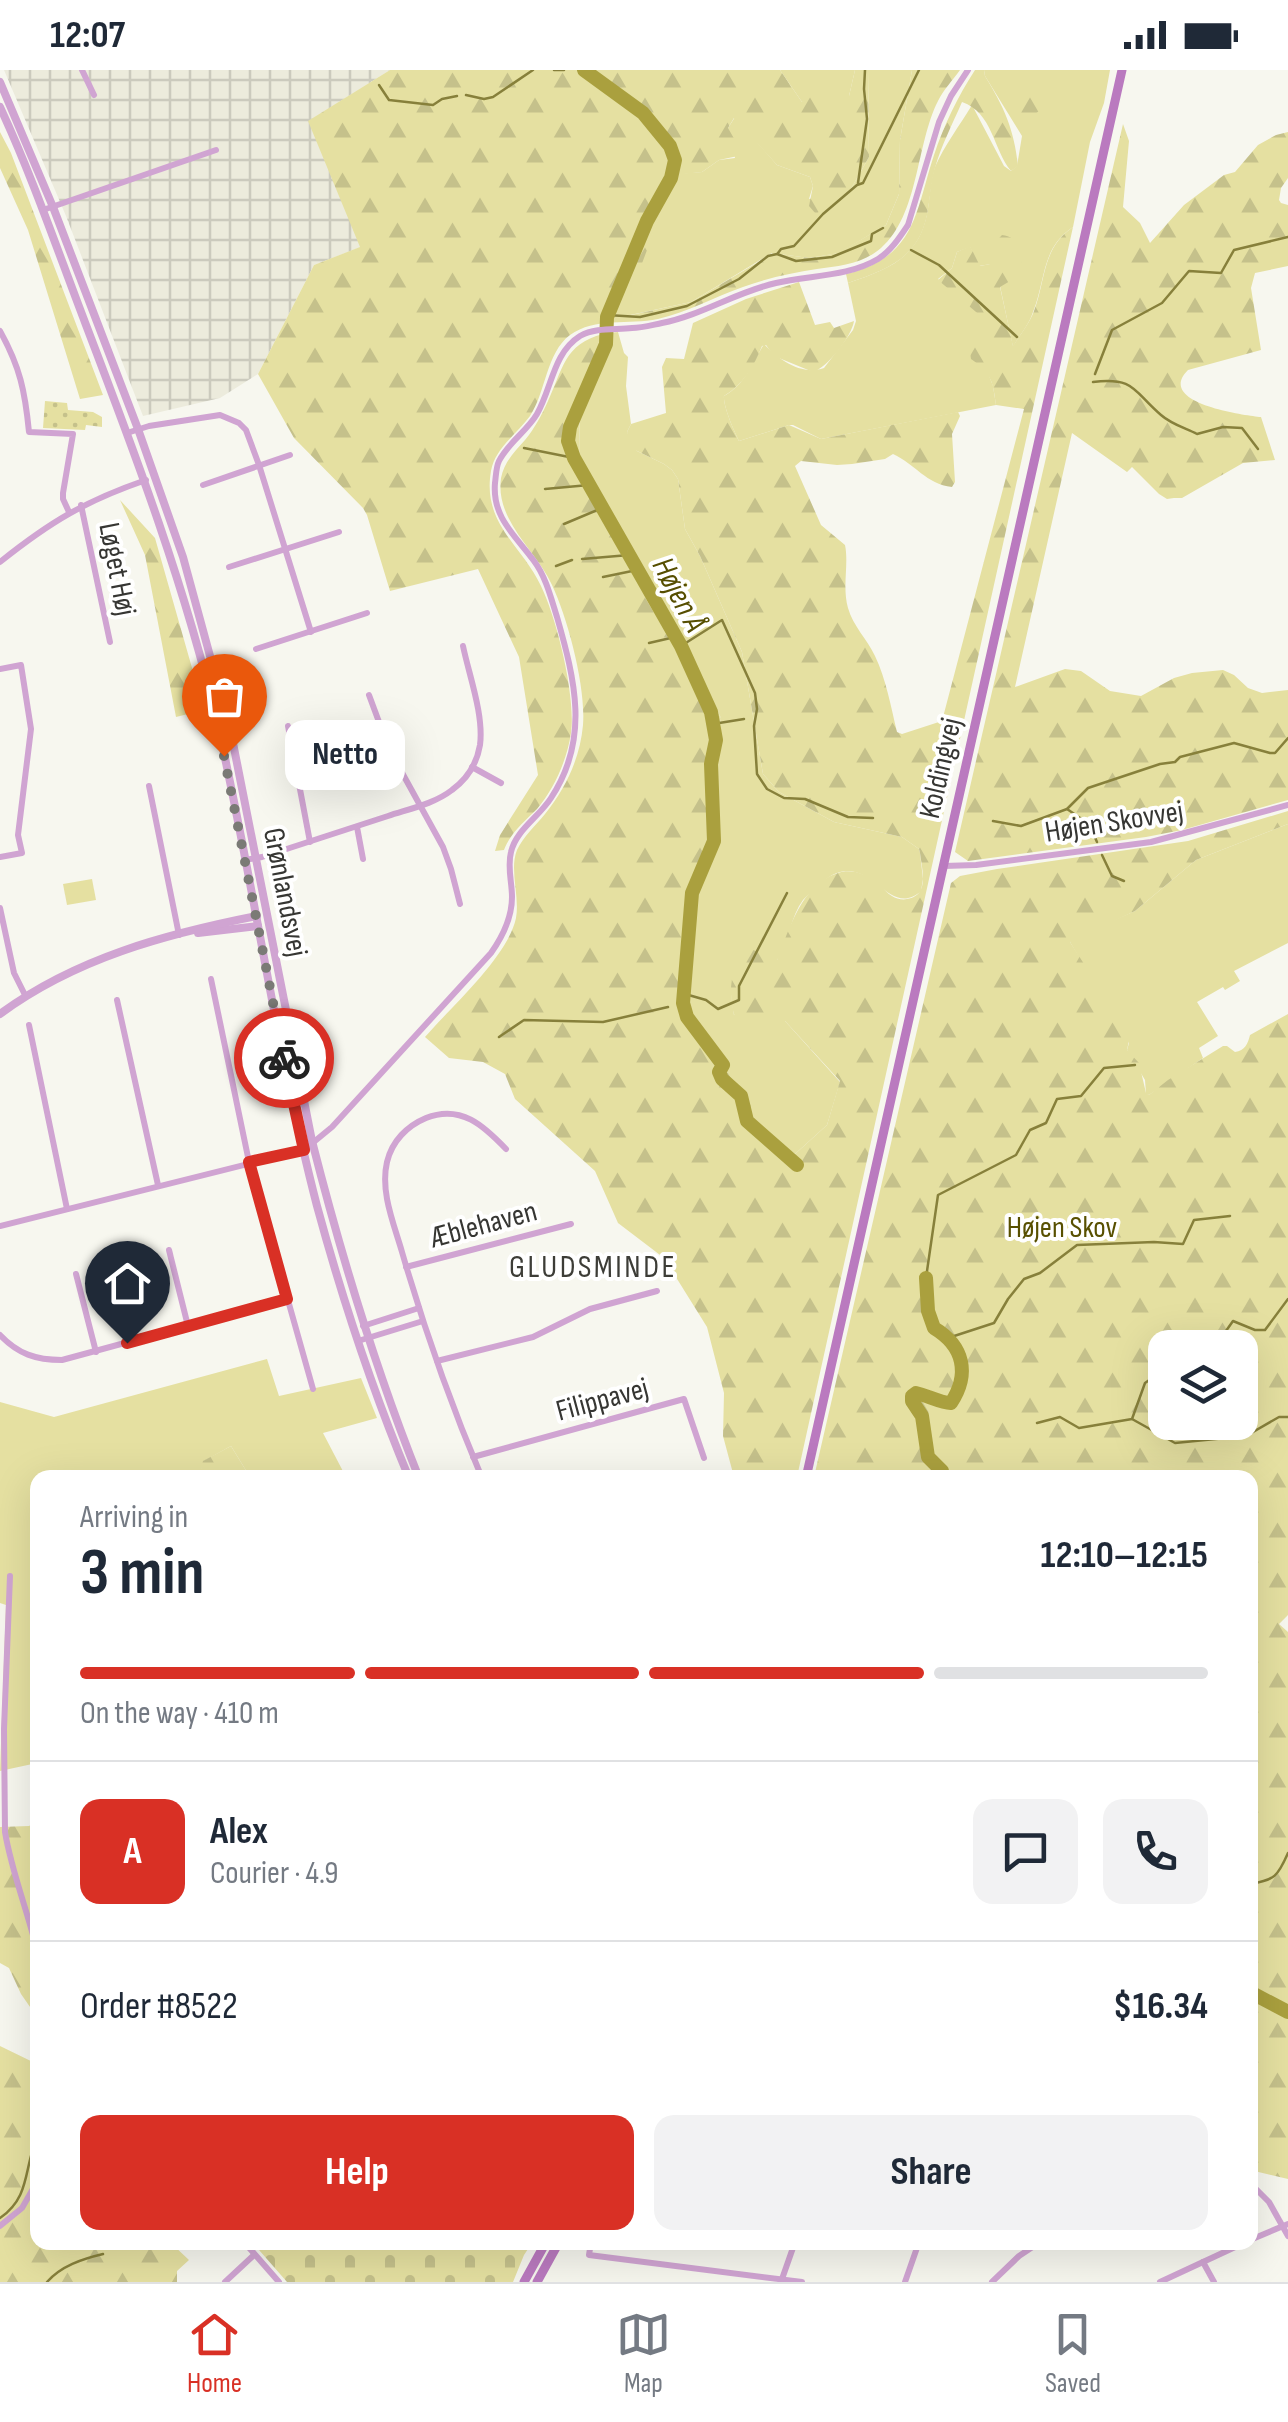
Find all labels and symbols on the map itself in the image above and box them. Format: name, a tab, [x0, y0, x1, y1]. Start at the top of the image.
street label: Løget Høj	[90, 520, 144, 619]
water label: Højen Å	[643, 551, 714, 639]
pin	[182, 654, 267, 757]
street label: Koldingvej	[912, 714, 970, 822]
callout: Netto	[284, 721, 404, 791]
street label: Højen Skovvej	[1043, 793, 1186, 851]
street label: Grønlandsvej	[255, 825, 315, 960]
courier	[234, 1008, 334, 1108]
street label: Æblehaven	[425, 1193, 541, 1257]
park label: Højen Skov	[1007, 1210, 1118, 1246]
pin	[85, 1241, 170, 1344]
district label: GLUDSMINDE	[509, 1248, 677, 1287]
street label: Filippavej	[552, 1370, 652, 1430]

